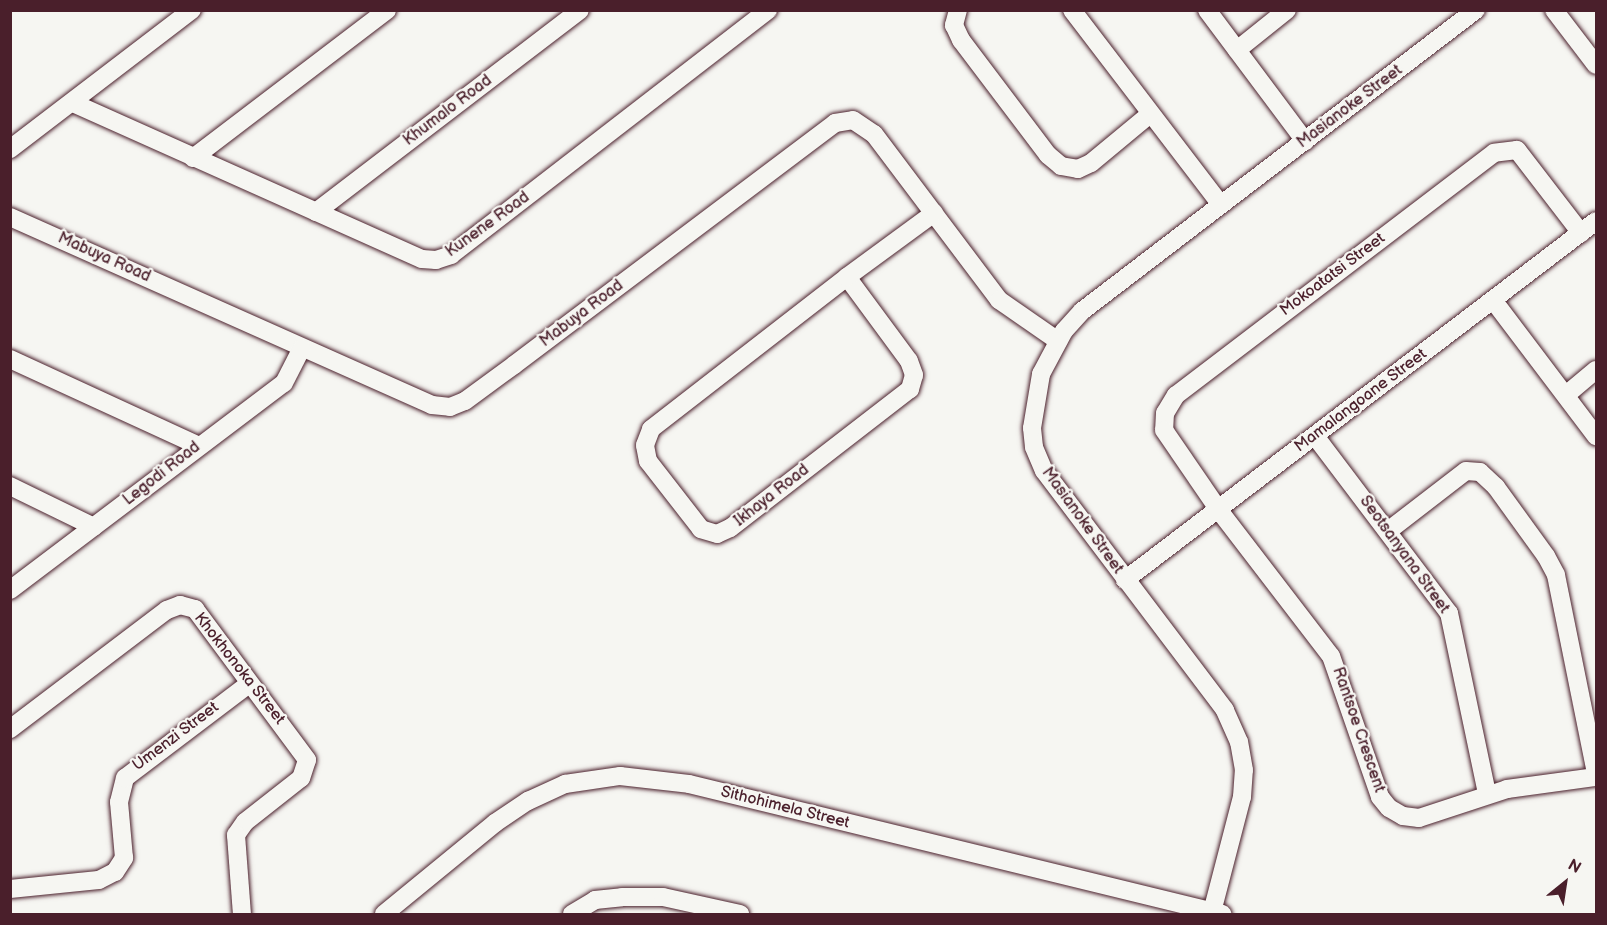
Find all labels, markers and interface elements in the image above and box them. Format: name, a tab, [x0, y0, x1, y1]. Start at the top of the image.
street label: Masianoke Street	[1294, 61, 1406, 153]
street label: Khumalo Road	[400, 71, 496, 151]
street label: Kunene Road	[442, 188, 534, 262]
street label: Mabuya Road	[55, 229, 153, 287]
street label: Mokoatatsi Street	[1277, 229, 1389, 321]
street label: Mabuya Road	[536, 276, 628, 352]
street label: Mamalangoane Street	[1291, 345, 1431, 457]
street label: Legodi Road	[120, 438, 204, 510]
street label: Ikhaya Road	[731, 461, 813, 531]
street label: Masianoke Street	[1037, 464, 1127, 578]
street label: Seotsanyana Street	[1355, 492, 1453, 618]
street label: Khokhonoka Street	[189, 609, 289, 729]
street label: Rantsoe Crescent	[1328, 665, 1388, 795]
street label: Umenzi Street	[129, 698, 223, 776]
street label: Sithohimela Street	[718, 783, 852, 833]
north arrow	[1535, 853, 1595, 913]
text: N	[1564, 856, 1584, 878]

